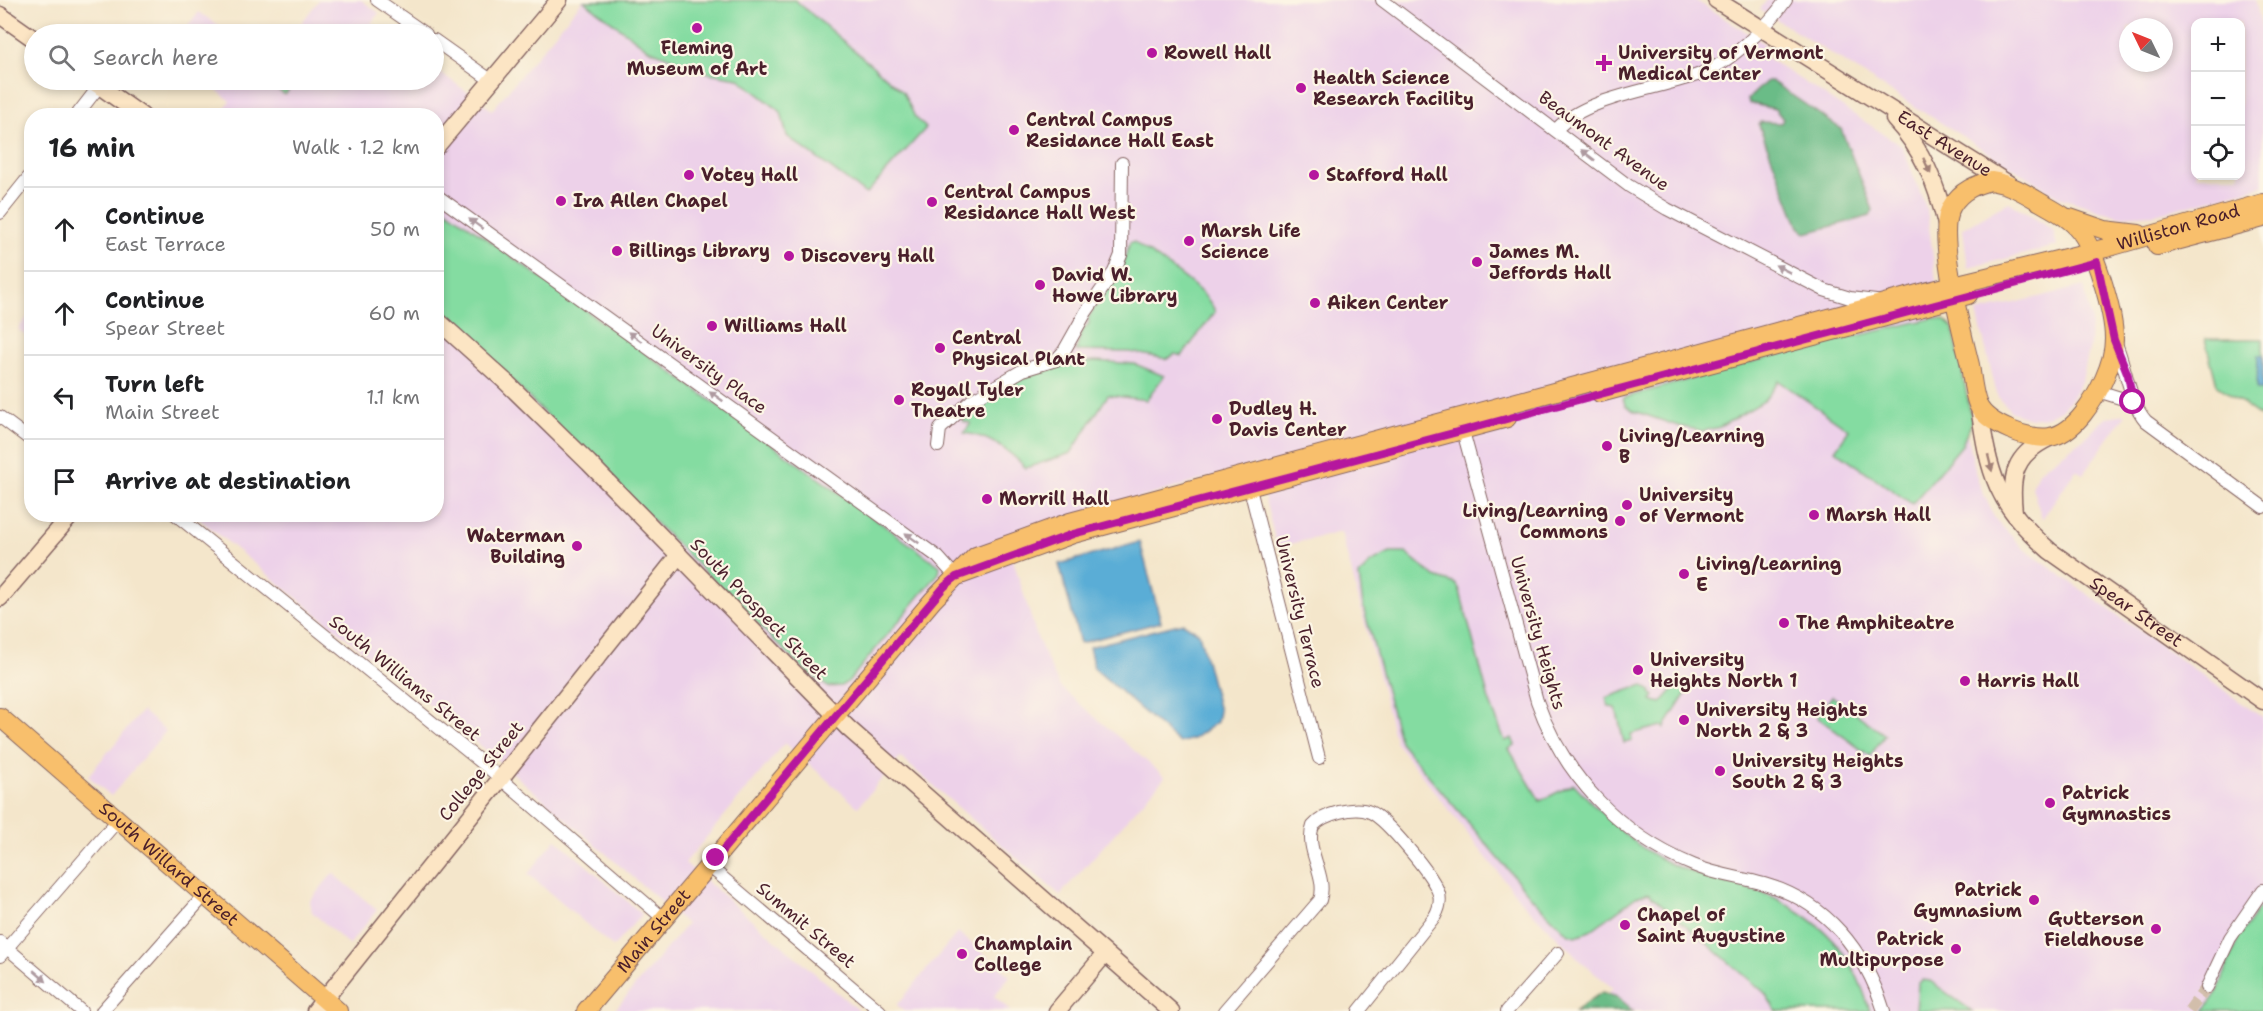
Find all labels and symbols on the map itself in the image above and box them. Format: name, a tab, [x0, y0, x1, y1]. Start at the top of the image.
north arrow	[2119, 18, 2173, 72]
marker: Fleming Museum of Art	[690, 21, 704, 35]
place label: Fleming Museum of Art	[627, 36, 767, 81]
place label: Rowell Hall	[1164, 41, 1271, 65]
place label: University of Vermont Medical Center	[1618, 41, 1824, 86]
marker: Rowell Hall	[1145, 46, 1159, 60]
marker: University of Vermont Medical Center	[1595, 54, 1613, 72]
place label: Health Science Research Facility	[1313, 66, 1474, 111]
marker: Health Science Research Facility	[1294, 81, 1308, 95]
street label: Beaumont Avenue	[1534, 85, 1674, 197]
street label: East Avenue	[1892, 105, 1997, 183]
place label: Central Campus Residance Hall East	[1026, 108, 1214, 153]
marker: Central Campus Residance Hall East	[1007, 123, 1021, 137]
one-way arrow	[1581, 149, 1597, 161]
one-way arrow	[1923, 157, 1932, 174]
place label: Votey Hall	[701, 163, 798, 187]
place label: Stafford Hall	[1326, 163, 1448, 187]
marker: Votey Hall	[682, 168, 696, 182]
marker: Stafford Hall	[1307, 168, 1321, 182]
place label: Central Campus Residance Hall West	[944, 180, 1136, 225]
place label: Ira Allen Chapel	[573, 189, 728, 213]
marker: Ira Allen Chapel	[554, 194, 568, 208]
marker: Central Campus Residance Hall West	[925, 195, 939, 209]
street label: Williston Road	[2114, 198, 2242, 256]
one-way arrow	[469, 218, 484, 230]
place label: Marsh Life Science	[1201, 219, 1301, 264]
marker: Marsh Life Science	[1182, 234, 1196, 248]
place label: Billings Library	[629, 239, 770, 263]
place label: James M. Jeffords Hall	[1489, 240, 1611, 285]
marker: Billings Library	[610, 244, 624, 258]
place label: Discovery Hall	[801, 244, 935, 268]
marker: Discovery Hall	[782, 249, 796, 263]
marker: James M. Jeffords Hall	[1470, 255, 1484, 269]
place label: David W. Howe Library	[1052, 263, 1178, 308]
one-way arrow	[1775, 264, 1792, 274]
marker: David W. Howe Library	[1033, 278, 1047, 292]
place label: Aiken Center	[1327, 291, 1449, 315]
marker: Aiken Center	[1308, 296, 1322, 310]
place label: Williams Hall	[724, 314, 847, 338]
street label: University Place	[646, 319, 772, 419]
marker: Williams Hall	[705, 319, 719, 333]
place label: Central Physical Plant	[952, 326, 1085, 371]
one-way arrow	[627, 331, 643, 343]
marker: Central Physical Plant	[933, 341, 947, 355]
place label: Royall Tyler Theatre	[911, 378, 1024, 423]
route start	[2119, 388, 2145, 414]
one-way arrow	[709, 390, 724, 402]
marker: Royall Tyler Theatre	[892, 393, 906, 407]
place label: Dudley H. Davis Center	[1229, 397, 1347, 442]
marker: Dudley H. Davis Center	[1210, 412, 1224, 426]
place label: Living/Learning B	[1619, 424, 1765, 469]
marker: Living/Learning B	[1600, 439, 1614, 453]
one-way arrow	[1985, 454, 1995, 472]
place label: University of Vermont	[1639, 483, 1744, 528]
place label: Morrill Hall	[999, 487, 1109, 511]
marker: Morrill Hall	[980, 492, 994, 506]
marker: University of Vermont	[1620, 498, 1634, 512]
place label: Living/Learning Commons	[1462, 499, 1608, 544]
place label: Marsh Hall	[1826, 503, 1931, 527]
marker: Marsh Hall	[1807, 508, 1821, 522]
marker: Living/Learning Commons	[1613, 514, 1627, 528]
place label: Waterman Building	[466, 524, 565, 569]
one-way arrow	[905, 532, 921, 544]
street label: South Prospect Street	[685, 533, 833, 685]
street label: University Terrace	[1269, 533, 1331, 691]
marker: Waterman Building	[570, 539, 584, 553]
place label: Living/Learning E	[1696, 552, 1842, 597]
street label: University Heights	[1505, 553, 1571, 713]
marker: Living/Learning E	[1677, 567, 1691, 581]
street label: Spear Street	[2085, 571, 2188, 653]
street label: South Williams Street	[324, 609, 486, 747]
place label: The Amphiteatre	[1796, 611, 1955, 635]
marker: The Amphiteatre	[1777, 616, 1791, 630]
place label: University Heights North 1	[1650, 648, 1798, 693]
marker: University Heights North 1	[1631, 663, 1645, 677]
place label: Harris Hall	[1977, 669, 2079, 693]
marker: Harris Hall	[1958, 674, 1972, 688]
place label: University Heights North 2 & 3	[1696, 698, 1868, 743]
marker: University Heights North 2 & 3	[1677, 713, 1691, 727]
street label: College Street	[433, 716, 529, 826]
place label: University Heights South 2 & 3	[1732, 749, 1904, 794]
marker: University Heights South 2 & 3	[1713, 764, 1727, 778]
place label: Patrick Gymnastics	[2062, 781, 2171, 826]
street label: South Willard Street	[94, 796, 244, 932]
marker: Patrick Gymnastics	[2043, 796, 2057, 810]
route end	[702, 844, 728, 870]
street label: Summit Street	[751, 876, 861, 974]
place label: Patrick Gymnasium	[1913, 878, 2023, 923]
street label: Main Street	[611, 883, 696, 978]
marker: Patrick Gymnasium	[2027, 893, 2041, 907]
place label: Chapel of Saint Augustine	[1637, 903, 1786, 948]
place label: Gutterson Fieldhouse	[2044, 907, 2144, 952]
marker: Chapel of Saint Augustine	[1618, 918, 1632, 932]
marker: Gutterson Fieldhouse	[2149, 922, 2163, 936]
place label: Patrick Multipurpose	[1820, 927, 1944, 972]
place label: Champlain College	[974, 932, 1072, 977]
marker: Patrick Multipurpose	[1949, 942, 1963, 956]
marker: Champlain College	[955, 947, 969, 961]
one-way arrow	[32, 969, 47, 982]

